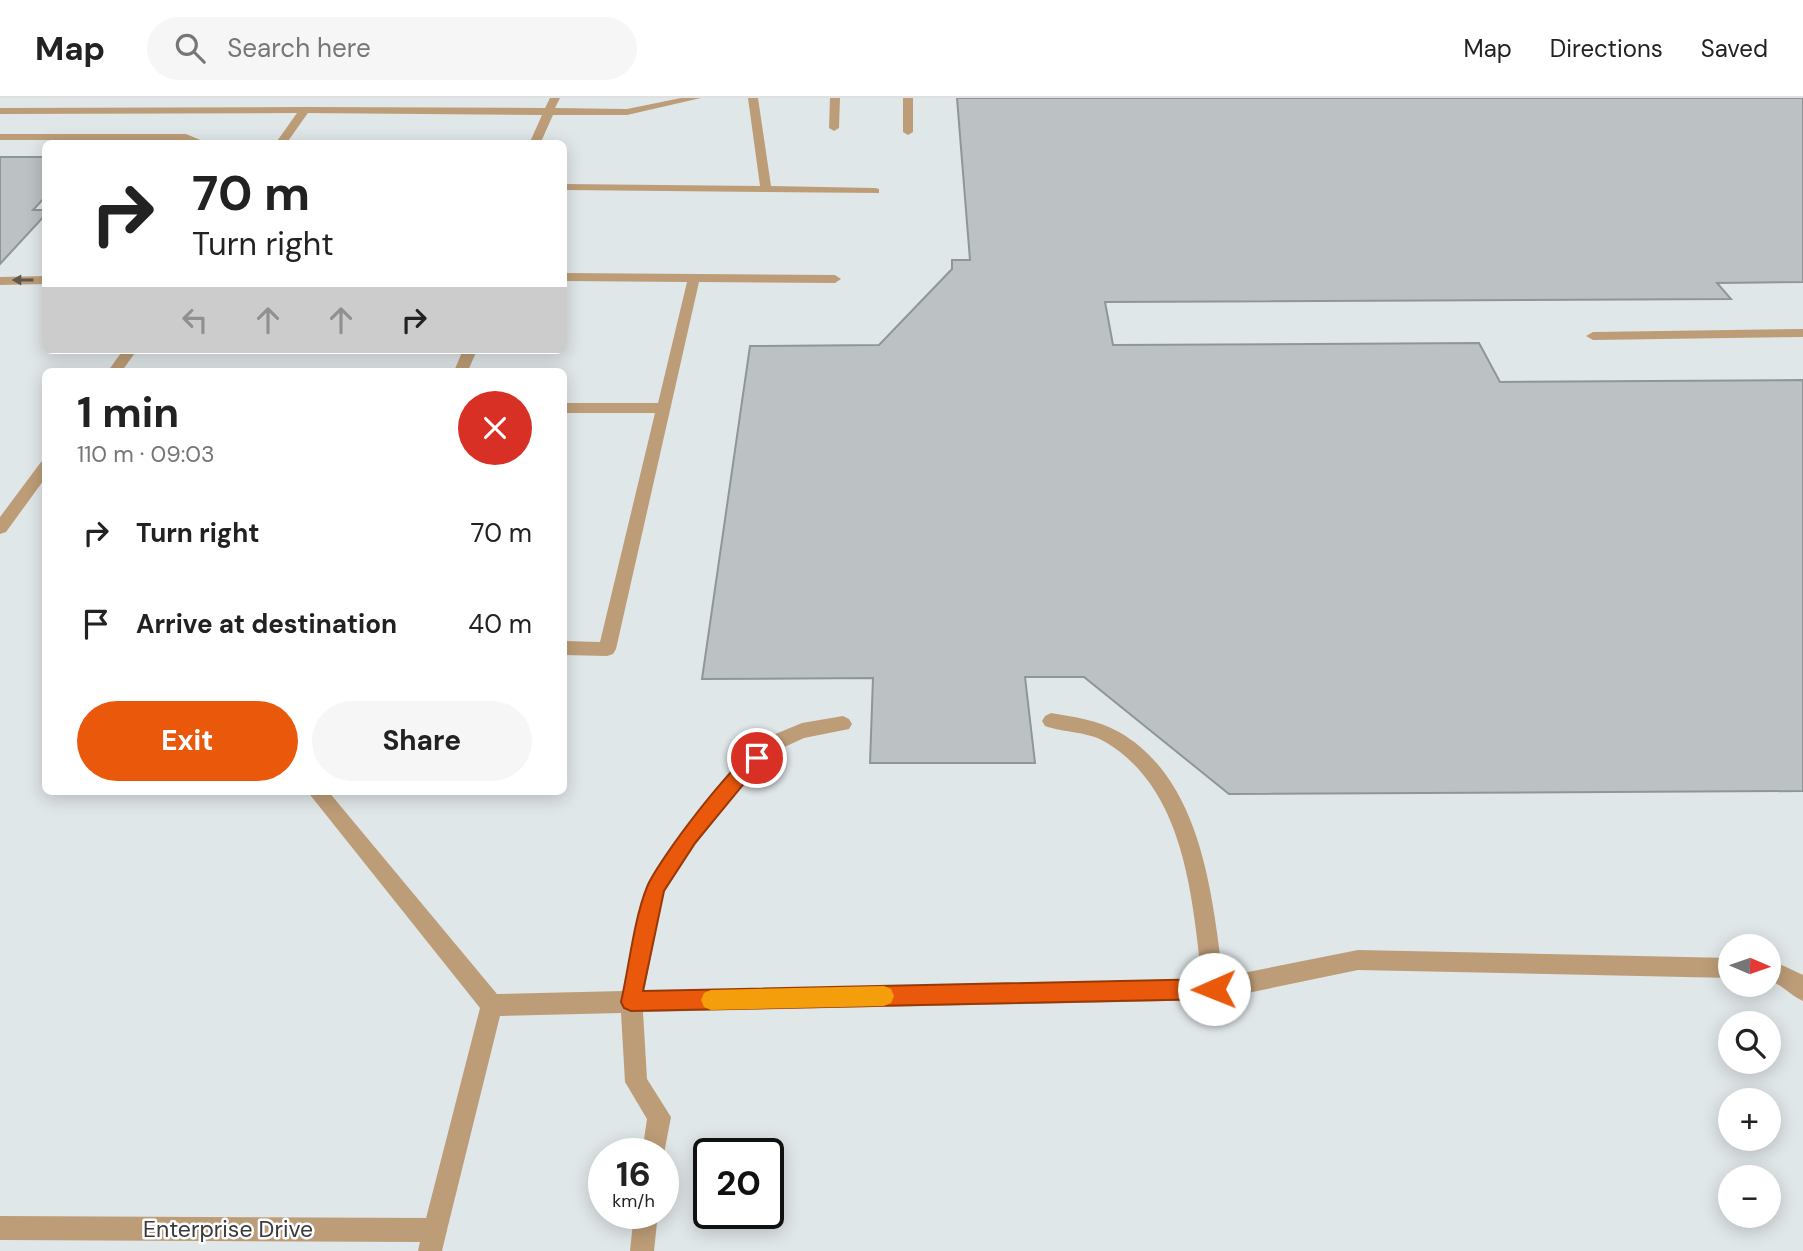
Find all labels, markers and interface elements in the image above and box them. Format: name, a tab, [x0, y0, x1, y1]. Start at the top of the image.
search box	[147, 17, 637, 80]
text: Map	[35, 27, 105, 70]
icon: search	[171, 29, 209, 67]
text: Search here	[227, 31, 371, 65]
text: Map	[1464, 33, 1512, 64]
text: Directions	[1550, 33, 1663, 64]
text: Saved	[1701, 33, 1768, 64]
text: 70 m	[192, 161, 310, 225]
icon: right	[77, 168, 168, 259]
text: Turn right	[192, 223, 334, 265]
one-way arrow	[12, 275, 34, 286]
icon: left	[176, 301, 214, 339]
icon: ahead	[249, 301, 287, 339]
icon: ahead	[322, 301, 360, 339]
icon: right	[395, 301, 433, 339]
text: 1 min	[77, 385, 179, 440]
button: close	[458, 391, 532, 465]
text: 110 m · 09:03	[77, 439, 215, 469]
icon: right	[77, 514, 115, 552]
text: Turn right	[136, 516, 260, 550]
text: 70 m	[471, 516, 532, 550]
icon: arrive	[77, 605, 115, 643]
text: Arrive at destination	[136, 607, 397, 641]
text: 40 m	[468, 607, 532, 641]
button: Exit	[77, 701, 298, 781]
button: Share	[312, 701, 532, 781]
pin	[727, 728, 787, 788]
icon: arrive	[738, 739, 776, 777]
north arrow	[1718, 934, 1782, 998]
map controls	[1718, 934, 1781, 1228]
position arrow	[1177, 952, 1251, 1026]
button: search	[1718, 1011, 1781, 1074]
button: +	[1718, 1088, 1781, 1151]
speed limit sign: 20	[693, 1138, 784, 1229]
text: 16	[616, 1151, 651, 1197]
button: −	[1718, 1165, 1781, 1228]
text: km/h	[612, 1189, 655, 1213]
street label: Enterprise Drive	[143, 1214, 313, 1244]

